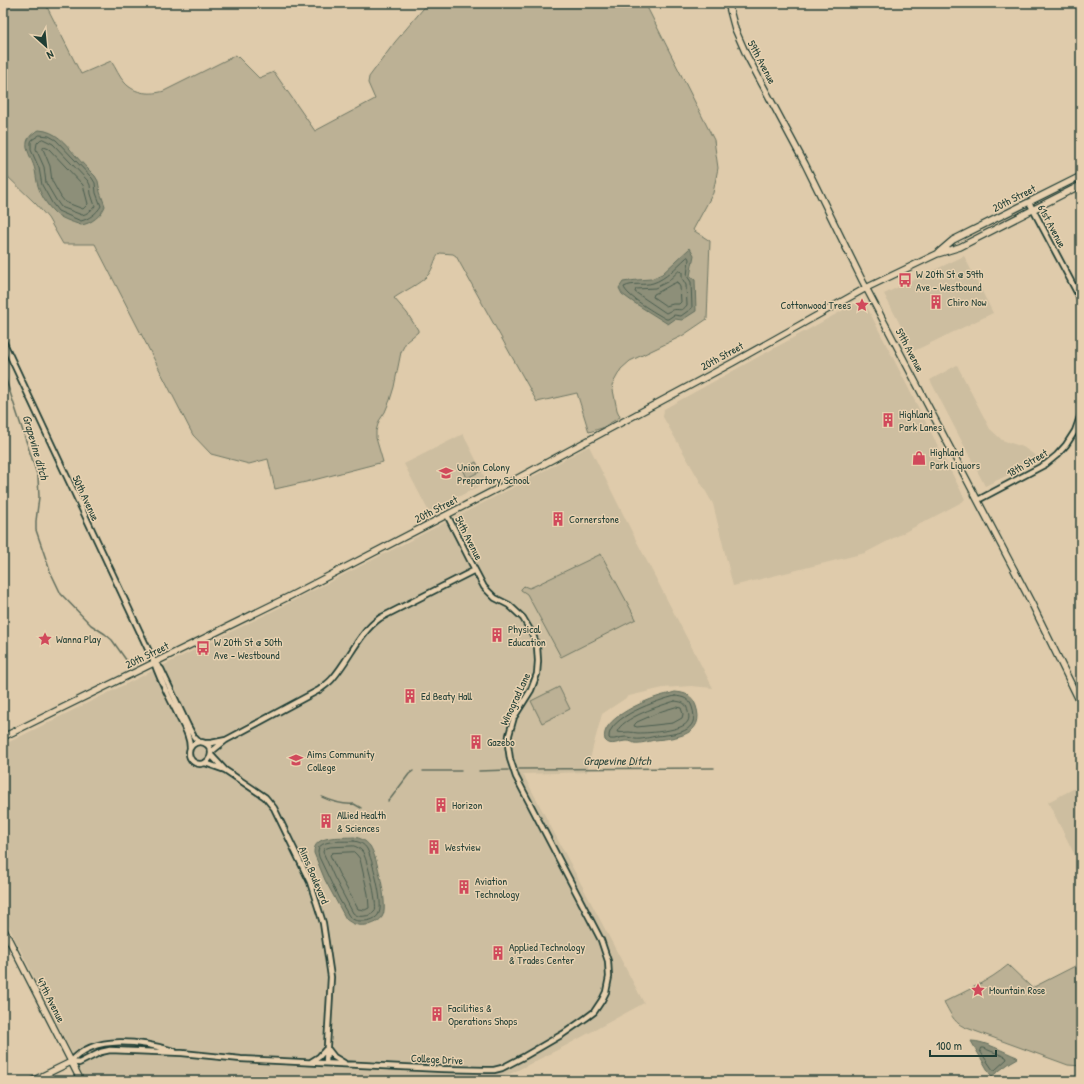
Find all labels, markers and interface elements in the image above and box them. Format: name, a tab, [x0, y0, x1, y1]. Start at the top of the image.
north arrow	[26, 26, 66, 66]
street label: 59th Avenue	[745, 38, 780, 87]
text: N	[45, 47, 56, 63]
street label: 20th Street	[990, 181, 1038, 215]
street label: 61st Avenue	[1035, 202, 1069, 251]
place label: W 20th St @ 59th Ave - Westbound	[916, 267, 984, 294]
bus stop icon: W 20th St @ 59th Ave - Westbound	[897, 272, 913, 288]
building icon: Chiro Now	[928, 294, 944, 310]
place label: Chiro Now	[947, 295, 987, 309]
place icon: Cottonwood Trees	[854, 297, 870, 313]
place label: Cottonwood Trees	[780, 298, 851, 312]
street label: 59th Avenue	[893, 326, 928, 375]
street label: 20th Street	[698, 338, 746, 373]
place label: Highland Park Lanes	[899, 407, 942, 434]
building icon: Highland Park Lanes	[880, 412, 896, 428]
water label: Grapevine ditch	[19, 413, 54, 482]
place label: Highland Park Liquors	[930, 445, 980, 472]
street label: 18th Street	[1004, 446, 1050, 480]
shop icon: Highland Park Liquors	[911, 450, 927, 466]
place label: Union Colony Prepartory School	[457, 460, 530, 487]
school or university icon: Union Colony Prepartory School	[438, 465, 454, 481]
street label: 50th Avenue	[69, 473, 103, 523]
street label: 20th Street	[412, 492, 460, 526]
building icon: Cornerstone	[550, 511, 566, 527]
place label: Cornerstone	[569, 512, 620, 526]
street label: 54th Avenue	[452, 514, 486, 563]
place label: Physical Education	[508, 622, 546, 649]
building icon: Physical Education	[489, 627, 505, 643]
place icon: Wanna Play	[37, 631, 53, 647]
place label: Wanna Play	[56, 632, 101, 646]
place label: W 20th St @ 50th Ave - Westbound	[214, 635, 283, 662]
street label: 20th Street	[123, 638, 171, 672]
bus stop icon: W 20th St @ 50th Ave - Westbound	[195, 640, 211, 656]
street label: Winograd Lane	[497, 670, 534, 728]
building icon: Ed Beaty Hall	[402, 688, 418, 704]
place label: Ed Beaty Hall	[421, 689, 472, 703]
building icon: Gazebo	[468, 734, 484, 750]
place label: Gazebo	[487, 735, 515, 749]
place label: Aims Community College	[307, 747, 375, 774]
school or university icon: Aims Community College	[288, 752, 304, 768]
water label: Grapevine Ditch	[583, 752, 652, 769]
building icon: Horizon	[433, 797, 449, 813]
place label: Horizon	[452, 798, 482, 812]
place label: Allied Health & Sciences	[337, 808, 386, 835]
building icon: Allied Health & Sciences	[318, 813, 334, 829]
building icon: Westview	[426, 839, 442, 855]
place label: Westview	[445, 840, 481, 854]
street label: Aims Boulevard	[296, 844, 333, 906]
place label: Aviation Technology	[475, 874, 520, 901]
building icon: Aviation Technology	[456, 879, 472, 895]
place label: Applied Technology & Trades Center	[509, 940, 585, 967]
building icon: Applied Technology & Trades Center	[490, 945, 506, 961]
street label: 47th Avenue	[34, 975, 69, 1025]
place icon: Mountain Rose	[970, 982, 986, 998]
place label: Mountain Rose	[989, 983, 1046, 997]
place label: Facilities & Operations Shops	[447, 1001, 517, 1028]
building icon: Facilities & Operations Shops	[429, 1006, 445, 1022]
scale bar	[930, 1032, 996, 1058]
text: 100 m	[936, 1037, 962, 1054]
street label: College Drive	[411, 1051, 464, 1067]

